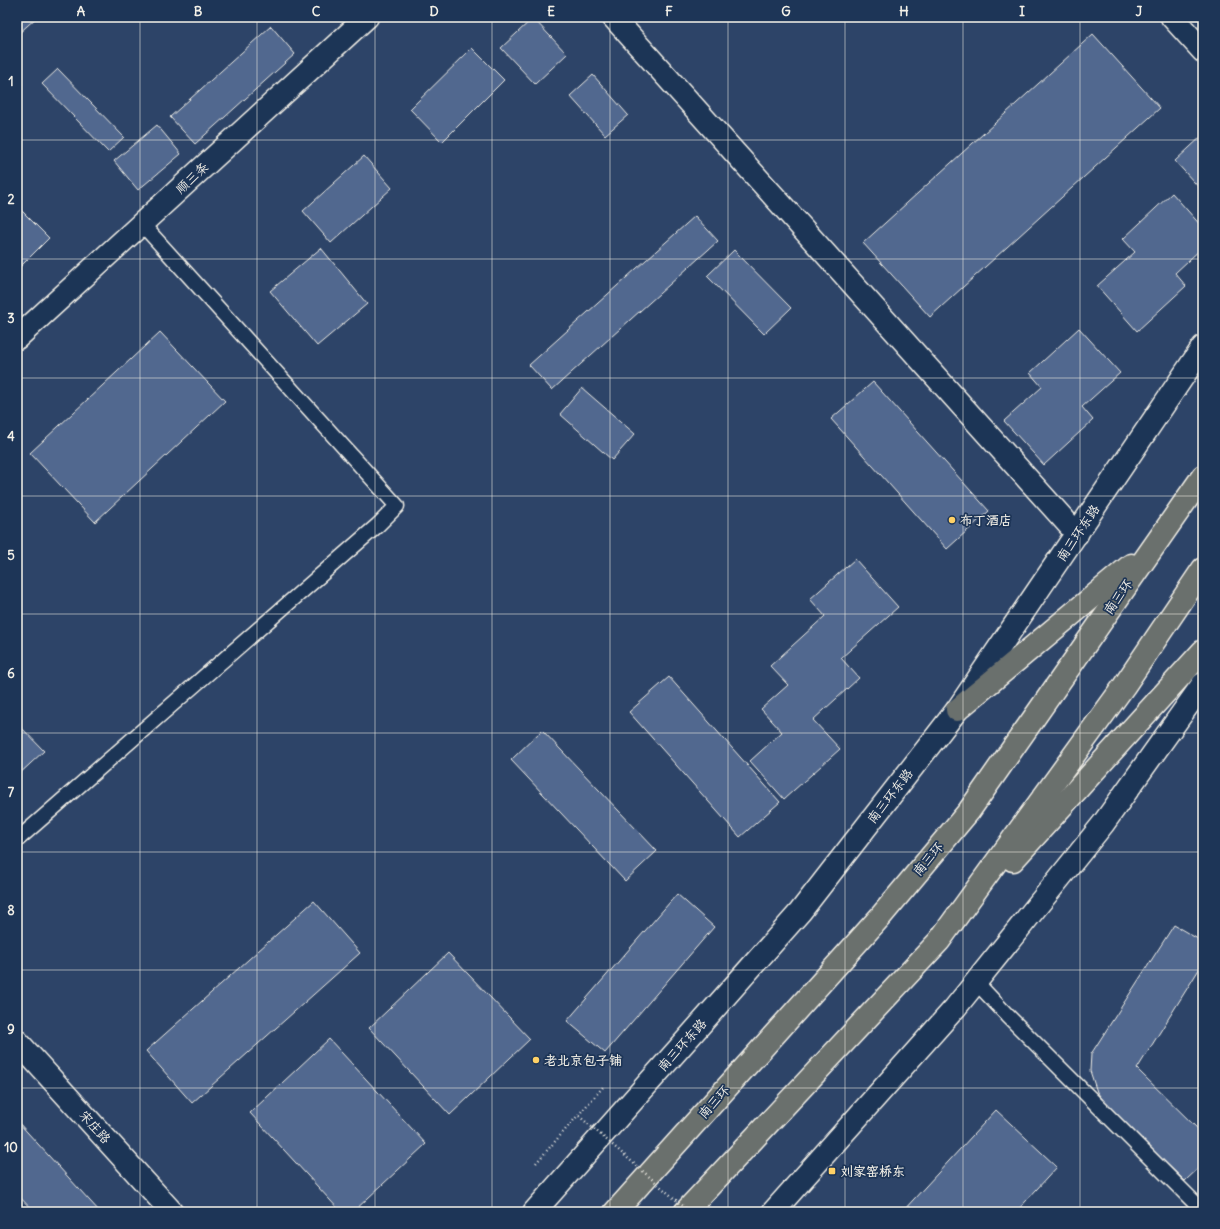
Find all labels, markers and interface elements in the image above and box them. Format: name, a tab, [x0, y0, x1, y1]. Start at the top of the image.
text: A	[77, 3, 86, 20]
text: B	[194, 3, 203, 20]
text: C	[312, 3, 321, 20]
text: D	[429, 3, 439, 20]
text: E	[547, 3, 555, 20]
text: F	[665, 3, 673, 20]
text: G	[781, 3, 791, 20]
text: H	[899, 3, 909, 20]
text: I	[1019, 3, 1025, 20]
text: J	[1136, 3, 1143, 20]
text: 1	[8, 73, 14, 90]
street label: 顺三条	[172, 158, 212, 198]
text: 2	[7, 191, 15, 208]
text: 3	[7, 310, 15, 327]
text: 4	[7, 428, 15, 445]
street label: 南三环东路	[1053, 501, 1103, 565]
place label: 布丁酒店	[960, 512, 1012, 529]
marker: 布丁酒店	[947, 515, 957, 525]
text: 5	[7, 547, 15, 564]
street label: 南三环	[1100, 576, 1136, 618]
text: 6	[7, 665, 15, 682]
street label: 南三环东路	[863, 765, 917, 827]
text: 7	[8, 784, 15, 801]
street label: 南三环	[909, 839, 947, 879]
text: 8	[7, 902, 15, 919]
street label: 南三环东路	[654, 1015, 710, 1075]
text: 9	[7, 1021, 15, 1038]
place label: 老北京包子铺	[544, 1052, 622, 1069]
marker: 老北京包子铺	[531, 1055, 541, 1065]
street label: 南三环	[695, 1082, 733, 1122]
street label: 宋庄路	[76, 1107, 114, 1147]
text: 10	[4, 1139, 18, 1156]
place label: 刘家窑桥东	[840, 1163, 905, 1180]
marker: 刘家窑桥东	[827, 1166, 837, 1176]

